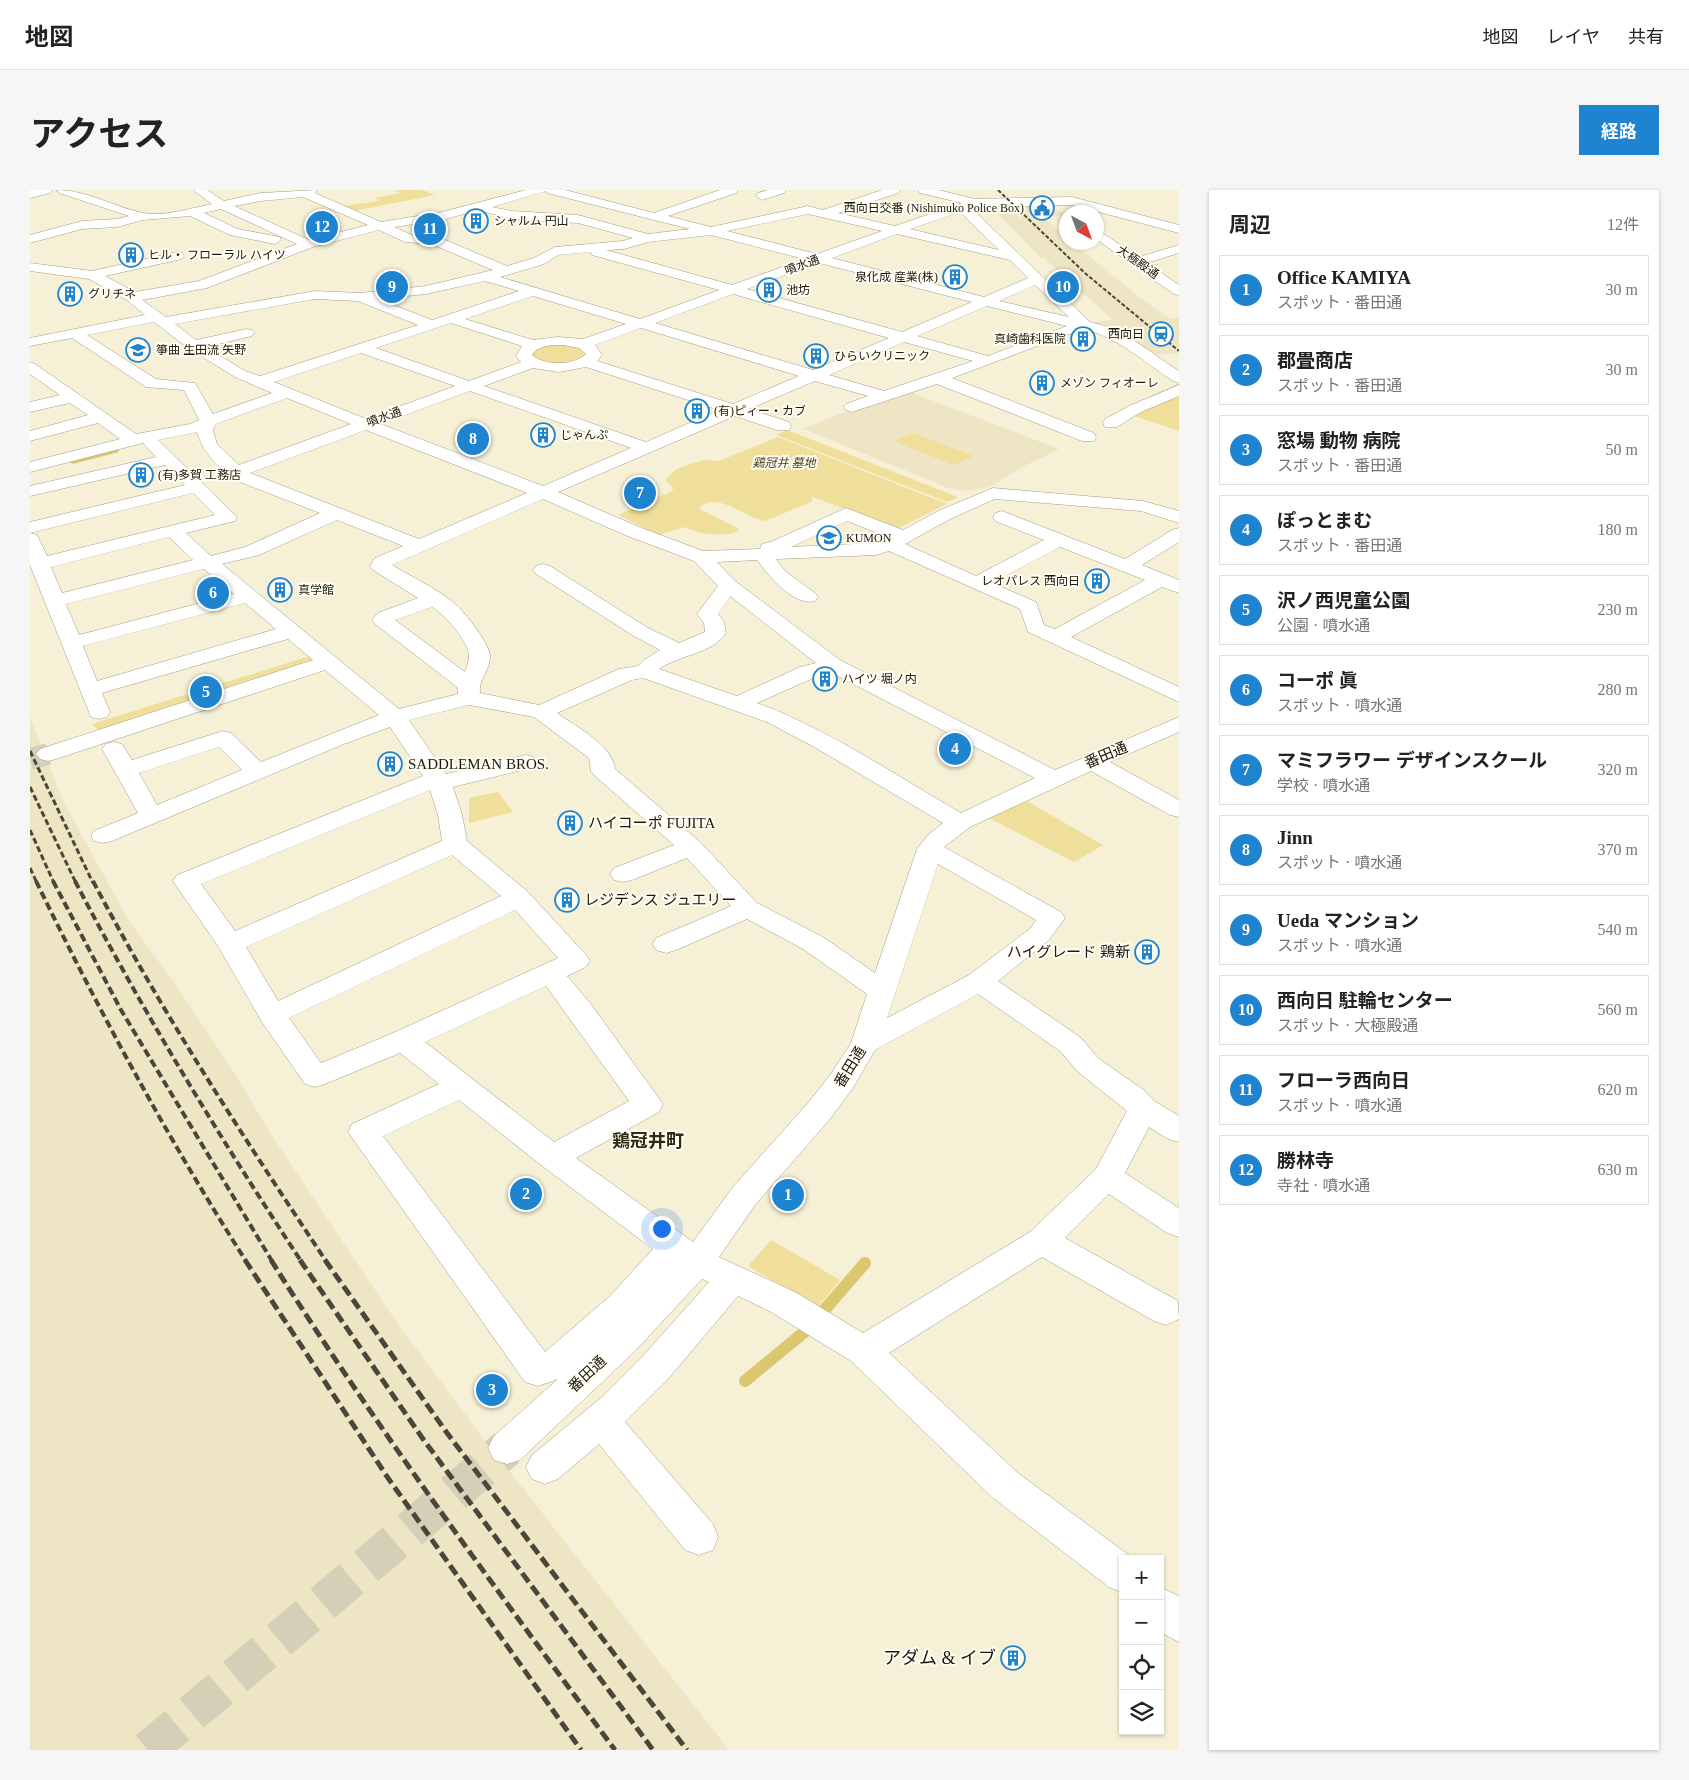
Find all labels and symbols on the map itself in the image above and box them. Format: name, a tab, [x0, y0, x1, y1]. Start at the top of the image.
public building icon: 西向日交番 (Nishimuko Police Box)	[1029, 195, 1055, 221]
place label: 西向日交番 (Nishimuko Police Box)	[844, 201, 1024, 215]
north arrow	[1059, 205, 1104, 250]
pin: 12	[306, 208, 338, 246]
building icon: シャルム 円山	[463, 208, 489, 234]
pin: 11	[414, 210, 446, 248]
place label: シャルム 円山	[494, 214, 569, 228]
building icon: ヒル・ フローラル ハイツ	[118, 242, 144, 268]
street label: 大極殿通	[1114, 242, 1162, 282]
place label: ヒル・ フローラル ハイツ	[148, 248, 286, 262]
street label: 噴水通	[783, 252, 821, 278]
building icon: 泉化成 産業(株)	[942, 264, 968, 290]
pin: 9	[376, 268, 408, 306]
pin: 10	[1047, 268, 1079, 306]
place label: 泉化成 産業(株)	[855, 270, 938, 284]
building icon: 池坊	[756, 277, 782, 303]
building icon: グリチネ	[57, 281, 83, 307]
place label: 池坊	[786, 283, 810, 297]
place label: グリチネ	[88, 287, 136, 301]
station icon: 西向日	[1148, 321, 1174, 347]
building icon: 真崎歯科医院	[1070, 326, 1096, 352]
place label: 西向日	[1108, 327, 1144, 341]
place label: 真崎歯科医院	[994, 332, 1066, 346]
school or university icon: 箏曲 生田流 矢野	[125, 337, 151, 363]
place label: 箏曲 生田流 矢野	[156, 343, 246, 357]
building icon: ひらいクリニック	[803, 343, 829, 369]
place label: ひらいクリニック	[834, 349, 930, 363]
building icon: メゾン フィオーレ	[1029, 370, 1055, 396]
place label: メゾン フィオーレ	[1060, 376, 1159, 390]
building icon: (有)ピィー・カブ	[684, 398, 710, 424]
street label: 噴水通	[365, 404, 403, 430]
place label: (有)ピィー・カブ	[714, 404, 806, 418]
pin: 8	[457, 420, 489, 458]
building icon: じゃんぷ	[530, 422, 556, 448]
place label: じゃんぷ	[560, 428, 608, 442]
park label: 鶏冠井 墓地	[752, 456, 817, 470]
building icon: (有)多賀 工務店	[128, 462, 154, 488]
place label: (有)多賀 工務店	[158, 468, 241, 482]
pin: 7	[624, 474, 656, 512]
school or university icon: KUMON	[816, 525, 842, 551]
place label: KUMON	[846, 531, 892, 545]
building icon: レオパレス 西向日	[1084, 568, 1110, 594]
pin: 6	[197, 574, 229, 612]
place label: レオパレス 西向日	[981, 574, 1080, 588]
building icon: 真学館	[267, 577, 293, 603]
place label: 真学館	[298, 583, 334, 597]
building icon: ハイツ 堀ノ内	[812, 666, 838, 692]
place label: ハイツ 堀ノ内	[842, 672, 917, 686]
pin: 5	[190, 673, 222, 711]
pin: 4	[939, 730, 971, 768]
street label: 番田通	[1082, 739, 1130, 771]
building icon: SADDLEMAN BROS.	[377, 751, 403, 777]
place label: SADDLEMAN BROS.	[408, 756, 549, 772]
building icon: ハイコーポ FUJITA	[557, 810, 583, 836]
place label: ハイコーポ FUJITA	[588, 815, 715, 831]
building icon: レジデンス ジュエリー	[554, 887, 580, 913]
place label: レジデンス ジュエリー	[584, 892, 736, 908]
building icon: ハイグレード 鶏新	[1134, 939, 1160, 965]
place label: ハイグレード 鶏新	[1007, 944, 1130, 960]
street label: 番田通	[831, 1044, 869, 1090]
district label: 鶏冠井町	[612, 1131, 684, 1151]
pin: 2	[510, 1175, 542, 1213]
pin: 1	[772, 1176, 804, 1214]
your location	[649, 1216, 675, 1242]
street label: 番田通	[565, 1353, 609, 1395]
pin: 3	[476, 1371, 508, 1409]
building icon: アダム & イブ	[1000, 1645, 1026, 1671]
place label: アダム & イブ	[883, 1648, 996, 1668]

